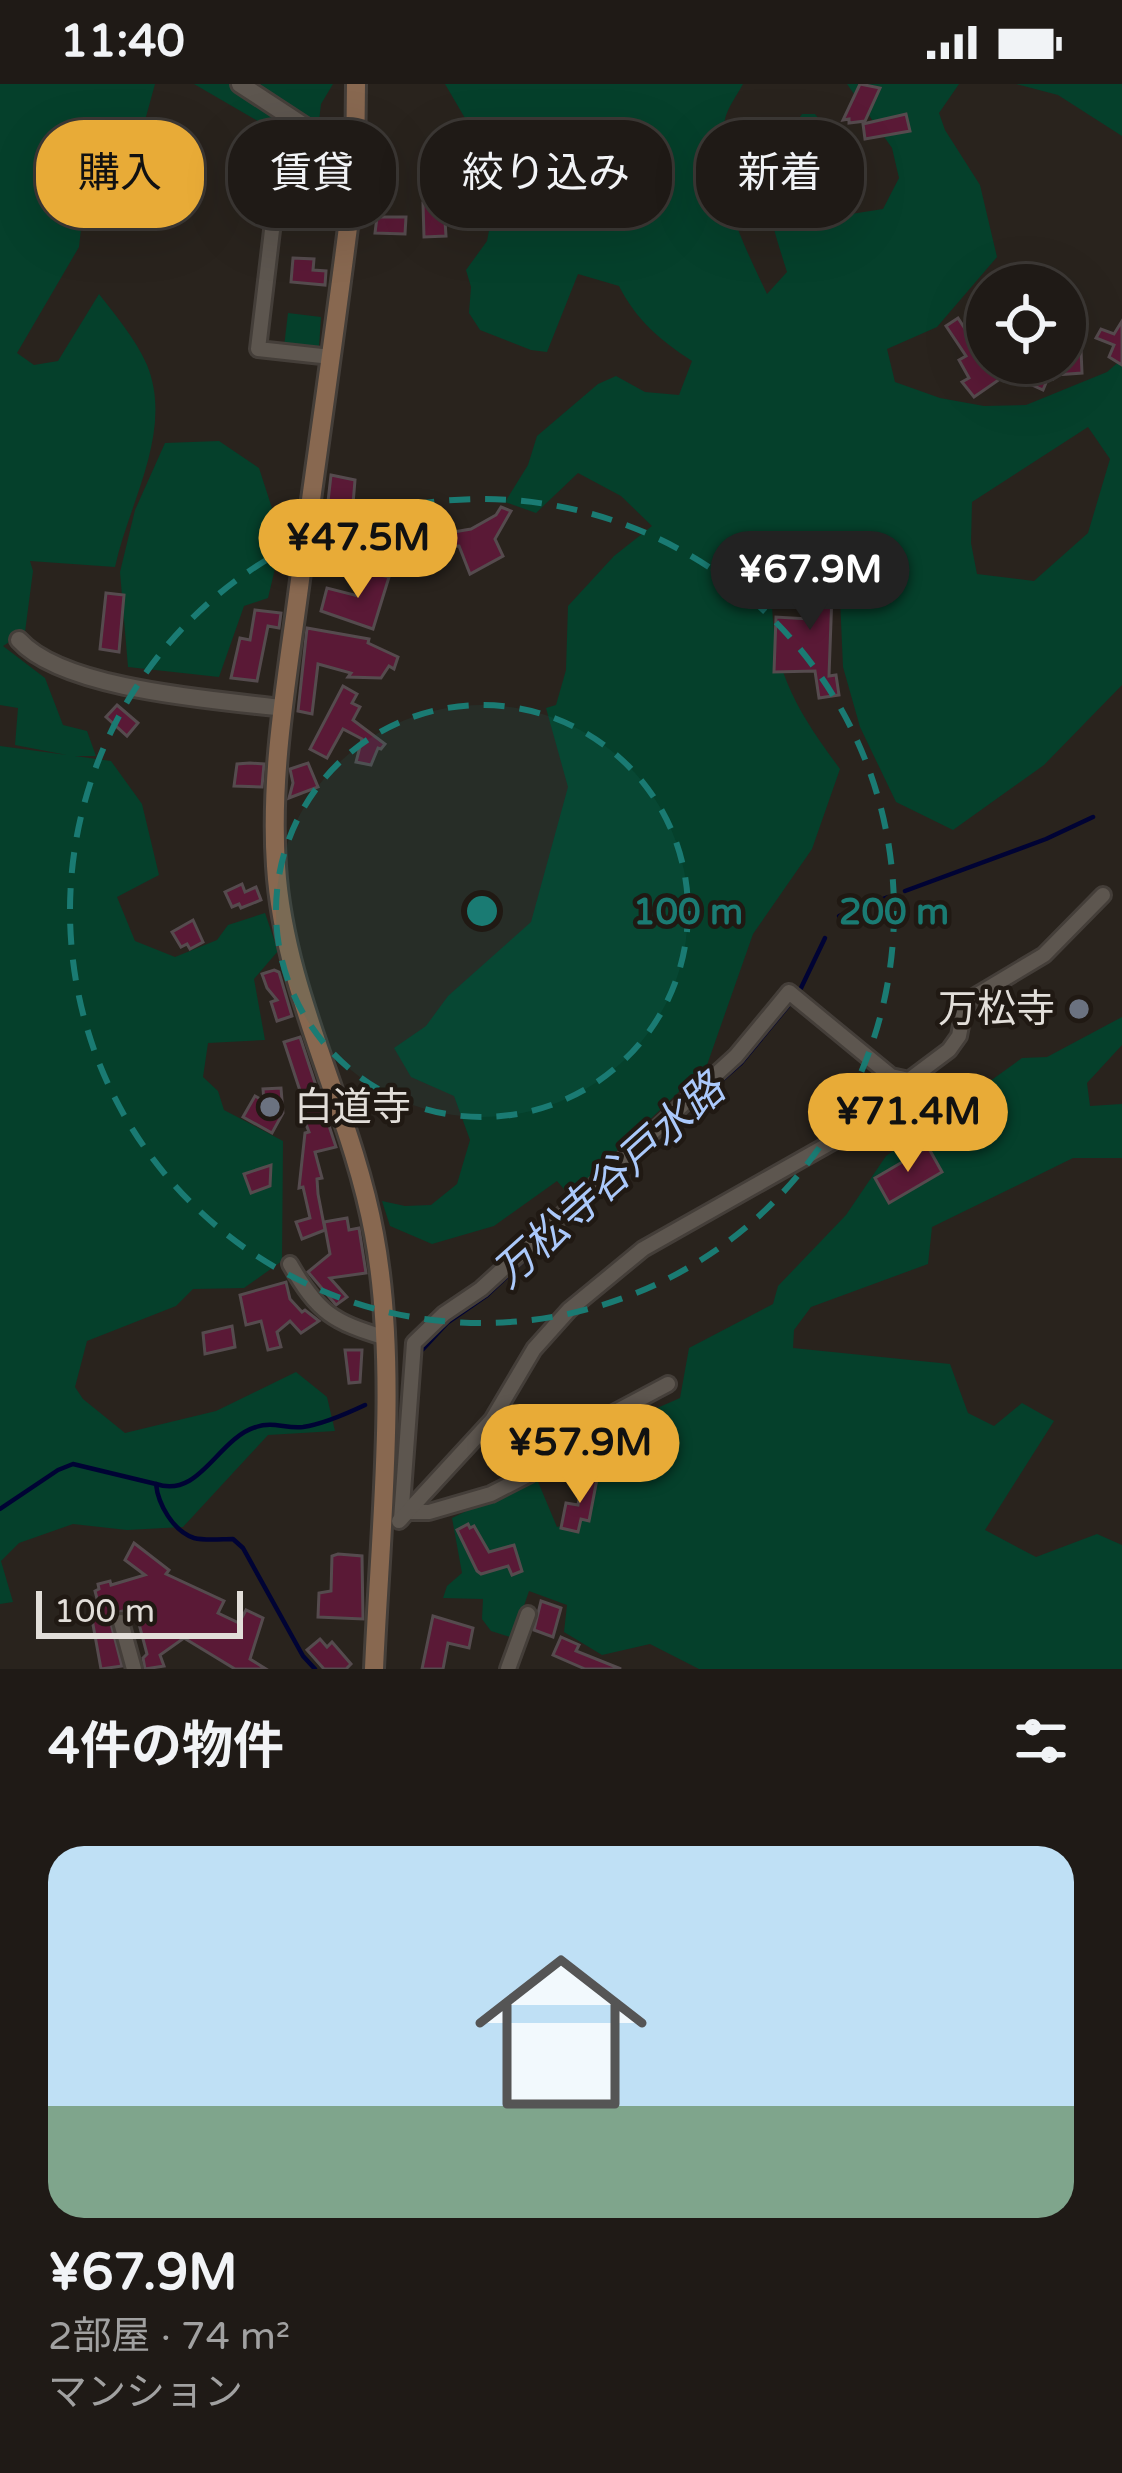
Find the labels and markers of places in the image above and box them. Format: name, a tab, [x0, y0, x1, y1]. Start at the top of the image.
pin: ¥47.5M	[260, 499, 456, 601]
pin: ¥67.9M	[712, 531, 908, 633]
centre of rings	[461, 890, 503, 932]
place label: 万松寺	[938, 986, 1055, 1033]
marker: 万松寺	[1066, 996, 1092, 1022]
pin: ¥71.4M	[810, 1073, 1006, 1175]
place label: 白道寺	[294, 1084, 411, 1131]
marker: 白道寺	[257, 1094, 283, 1120]
pin: ¥57.9M	[482, 1404, 678, 1506]

